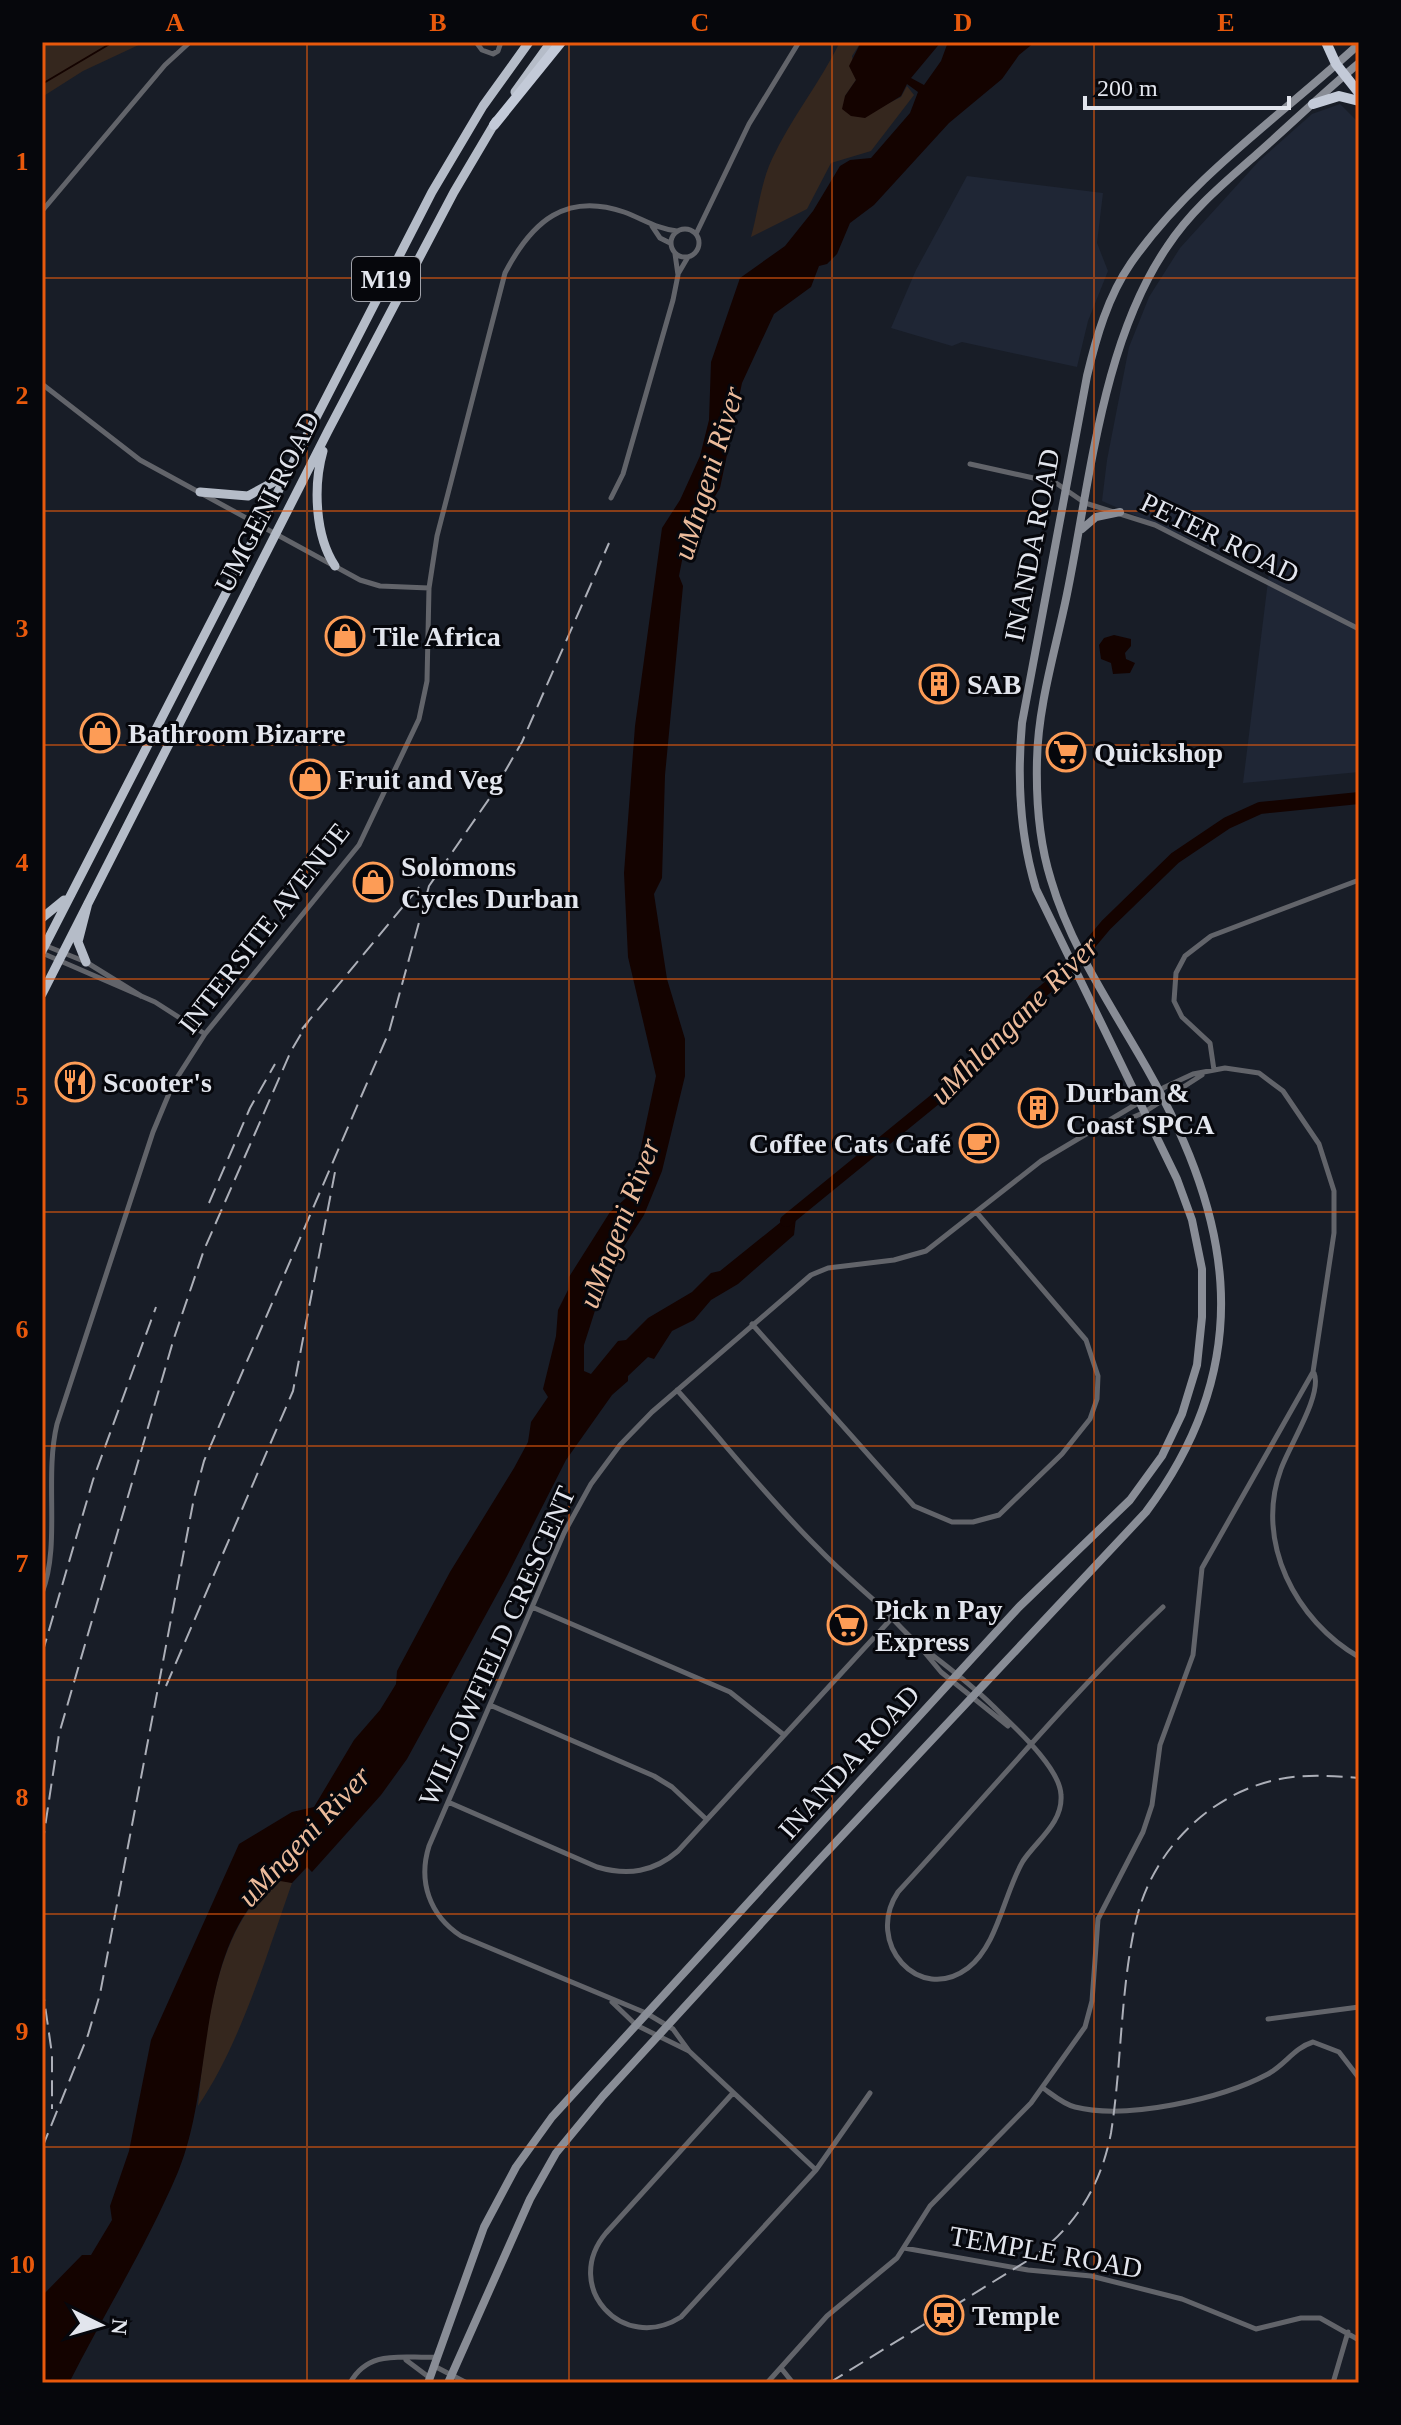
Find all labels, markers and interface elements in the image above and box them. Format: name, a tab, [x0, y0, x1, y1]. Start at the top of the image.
text: A	[166, 8, 185, 37]
text: B	[429, 8, 447, 37]
text: C	[691, 8, 709, 37]
text: D	[954, 8, 972, 37]
text: E	[1217, 8, 1235, 37]
scale bar	[1085, 60, 1289, 110]
text: 200 m	[1097, 75, 1158, 101]
text: 1	[16, 147, 29, 176]
road number: M19	[352, 257, 420, 301]
text: 2	[16, 381, 29, 410]
water label: uMngeni River	[666, 382, 750, 563]
street label: UMGENI ROAD	[208, 407, 326, 597]
street label: INANDA ROAD	[998, 446, 1066, 644]
street label: PETER ROAD	[1136, 486, 1304, 590]
text: 3	[16, 614, 29, 643]
shop icon: Tile Africa	[324, 615, 366, 657]
place label: Tile Africa	[373, 621, 501, 652]
building icon: SAB	[918, 663, 960, 705]
place label: SAB	[967, 669, 1021, 700]
shop icon: Bathroom Bizarre	[79, 712, 121, 754]
place label: Bathroom Bizarre	[128, 718, 345, 749]
supermarket icon: Quickshop	[1045, 731, 1087, 773]
place label: Quickshop	[1094, 737, 1223, 768]
shop icon: Fruit and Veg	[289, 758, 331, 800]
place label: Fruit and Veg	[338, 764, 503, 795]
street label: INTERSITE AVENUE	[172, 817, 356, 1039]
text: 4	[16, 848, 29, 877]
place label: Solomons Cycles Durban	[401, 851, 580, 914]
shop icon: Solomons Cycles Durban	[352, 861, 394, 903]
water label: uMhlangane River	[923, 929, 1105, 1111]
restaurant icon: Scooter's	[54, 1061, 96, 1103]
place label: Scooter's	[103, 1067, 212, 1098]
place label: Durban & Coast SPCA	[1066, 1077, 1215, 1140]
text: 5	[16, 1082, 29, 1111]
building icon: Durban & Coast SPCA	[1017, 1087, 1059, 1129]
cafe icon: Coffee Cats Café	[958, 1122, 1000, 1164]
place label: Coffee Cats Café	[749, 1128, 951, 1159]
water label: uMngeni River	[572, 1133, 667, 1313]
text: 6	[16, 1315, 29, 1344]
street label: WILLOWFIELD CRESCENT	[412, 1482, 582, 1810]
text: 7	[16, 1549, 29, 1578]
place label: Pick n Pay Express	[875, 1594, 1003, 1657]
supermarket icon: Pick n Pay Express	[826, 1604, 868, 1646]
street label: INANDA ROAD	[772, 1679, 926, 1845]
water label: uMngeni River	[231, 1759, 377, 1913]
text: 8	[16, 1783, 29, 1812]
text: 9	[16, 2017, 29, 2046]
street label: TEMPLE ROAD	[947, 2220, 1145, 2284]
text: 10	[9, 2250, 35, 2279]
north arrow	[60, 2285, 140, 2365]
station icon: Temple	[923, 2294, 965, 2336]
place label: Temple	[972, 2300, 1060, 2331]
text: N	[106, 2318, 133, 2336]

